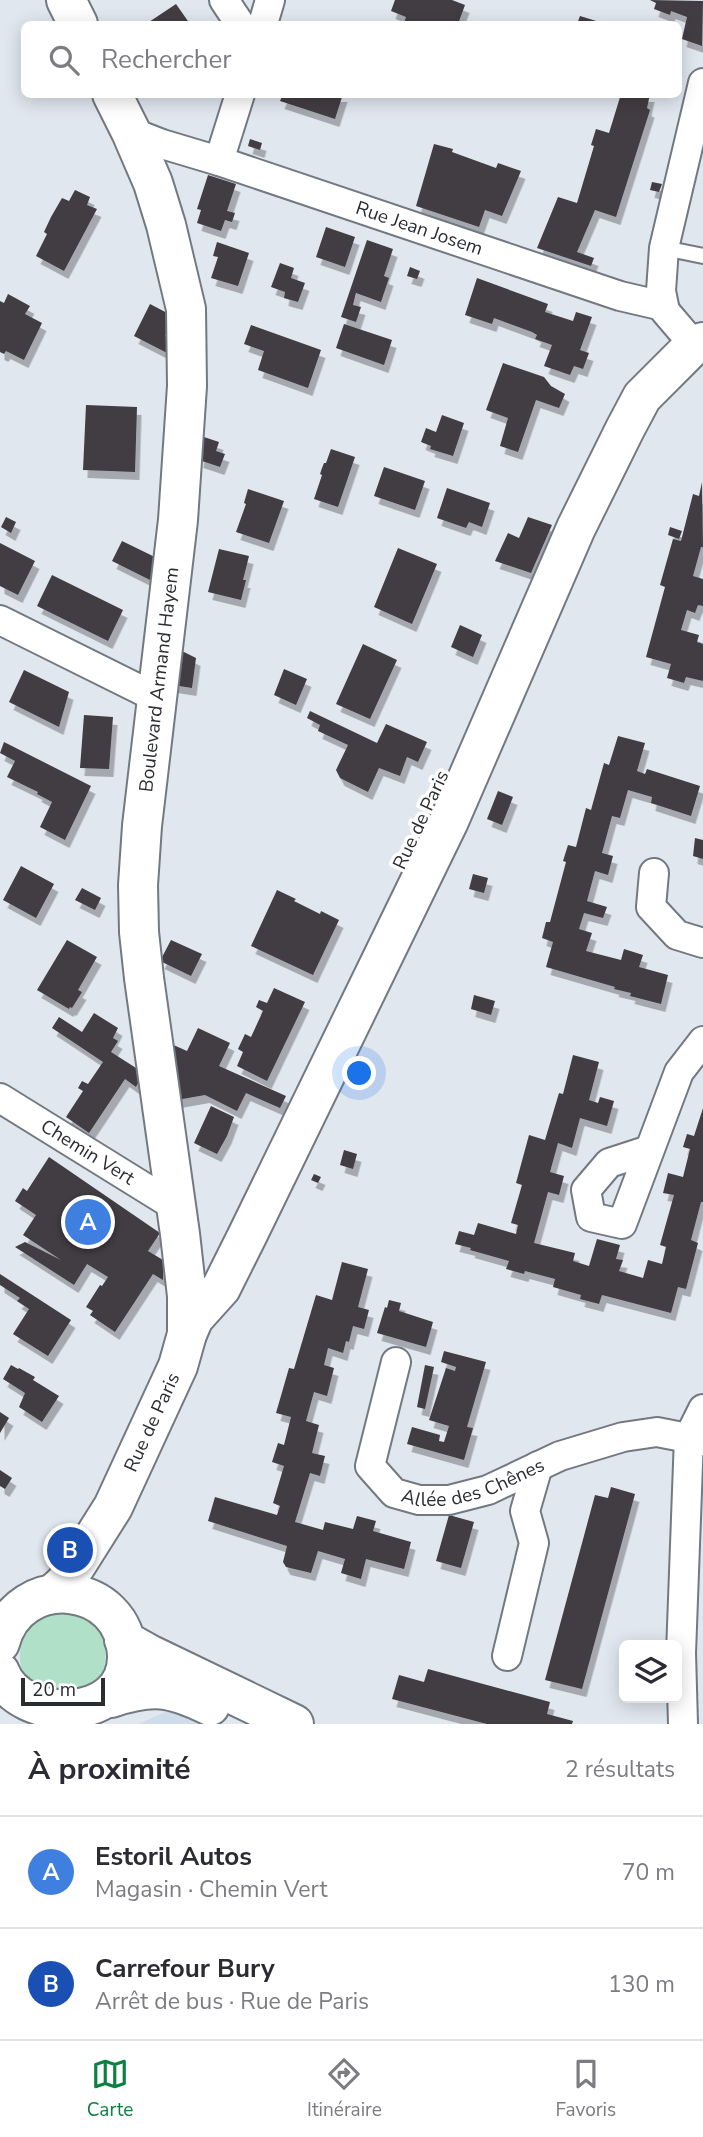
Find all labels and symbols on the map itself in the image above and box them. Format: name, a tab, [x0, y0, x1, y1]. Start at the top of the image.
street label: Rue Jean Josem	[352, 195, 486, 262]
street label: Boulevard Armand Hayem	[133, 566, 185, 793]
street label: Rue de Paris	[387, 766, 455, 874]
your location	[342, 1056, 376, 1090]
street label: Chemin Vert	[36, 1113, 140, 1191]
pin: A	[65, 1196, 111, 1248]
street label: Rue de Paris	[118, 1369, 186, 1476]
street label: Allée des Chênes	[398, 1452, 549, 1513]
pin: B	[47, 1524, 93, 1576]
scale bar	[21, 1675, 105, 1707]

